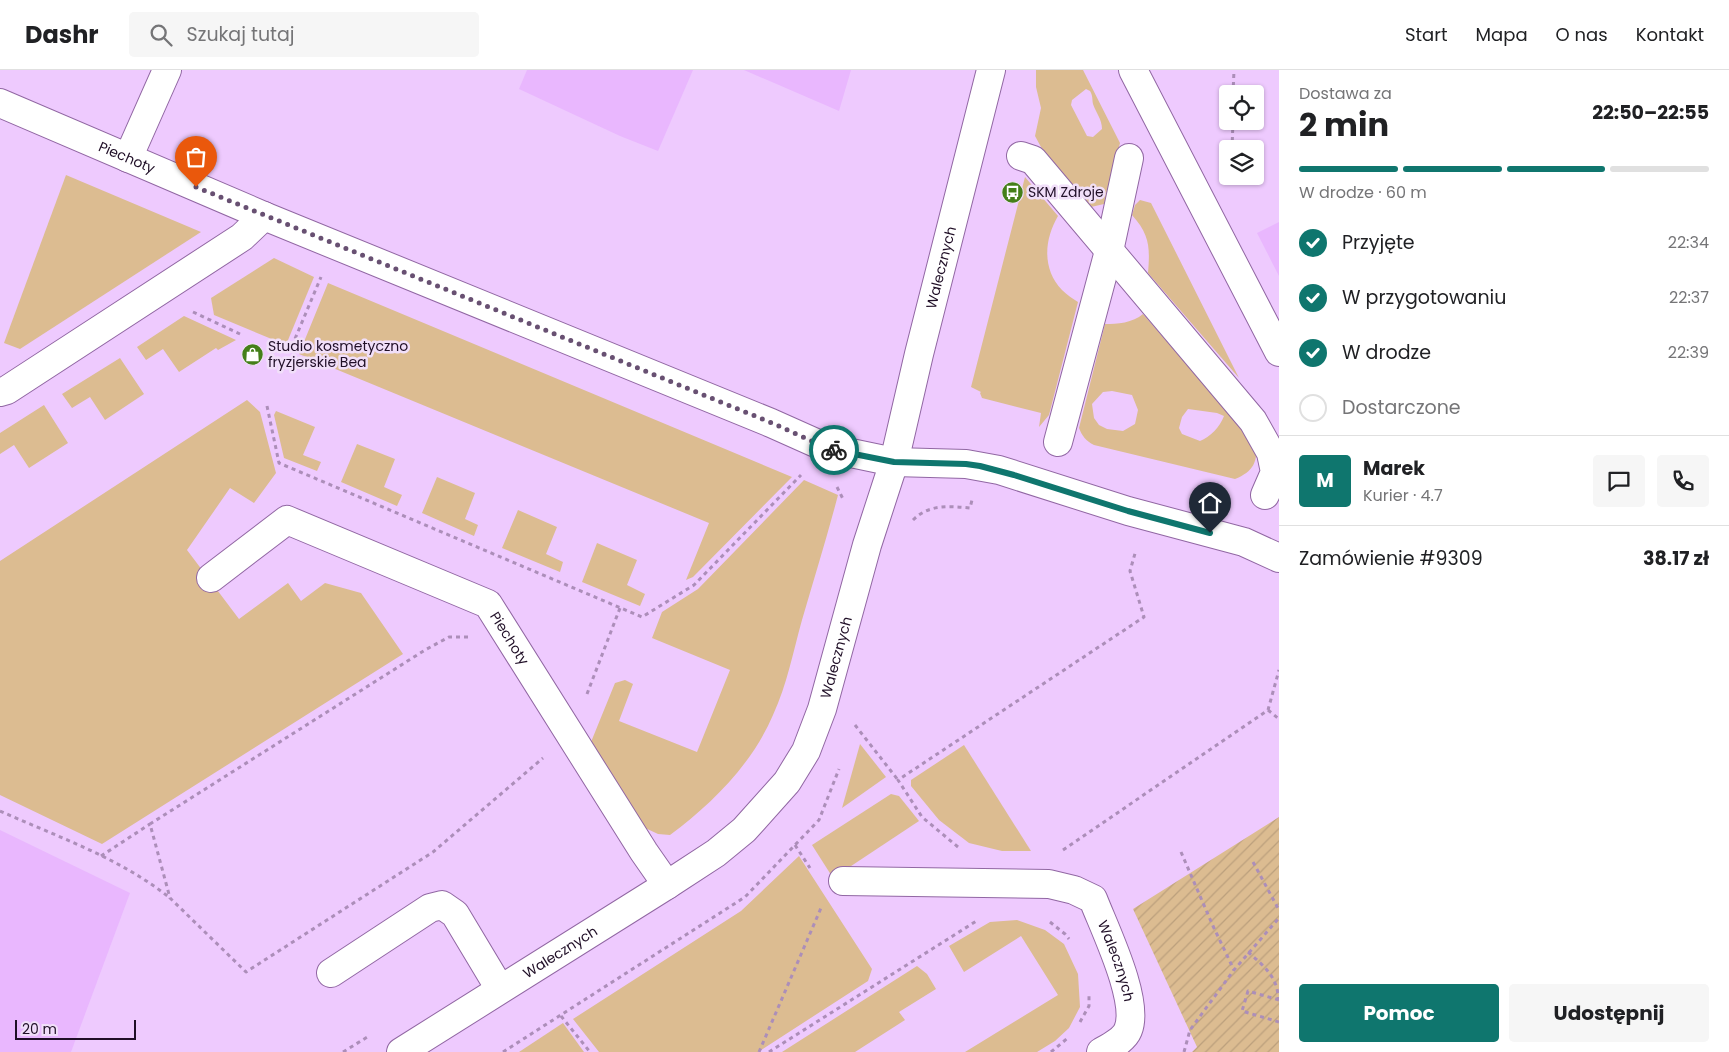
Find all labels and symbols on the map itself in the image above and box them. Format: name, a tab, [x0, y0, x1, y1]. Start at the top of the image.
street label: Piechoty	[95, 136, 158, 178]
pin	[175, 136, 217, 187]
bus stop icon: SKM Zdroje	[1000, 180, 1024, 204]
place label: SKM Zdroje	[1028, 182, 1104, 202]
street label: Walecznych	[921, 224, 961, 311]
place label: Studio kosmetyczno fryzjerskie Bea	[268, 336, 408, 372]
shop icon: Studio kosmetyczno fryzjerskie Bea	[240, 342, 264, 366]
courier	[809, 425, 859, 475]
pin	[1189, 482, 1231, 533]
street label: Piechoty	[485, 608, 534, 669]
street label: Walecznych	[815, 614, 857, 701]
street label: Walecznych	[1093, 917, 1139, 1003]
street label: Walecznych	[519, 921, 601, 983]
scale bar	[15, 1017, 136, 1040]

